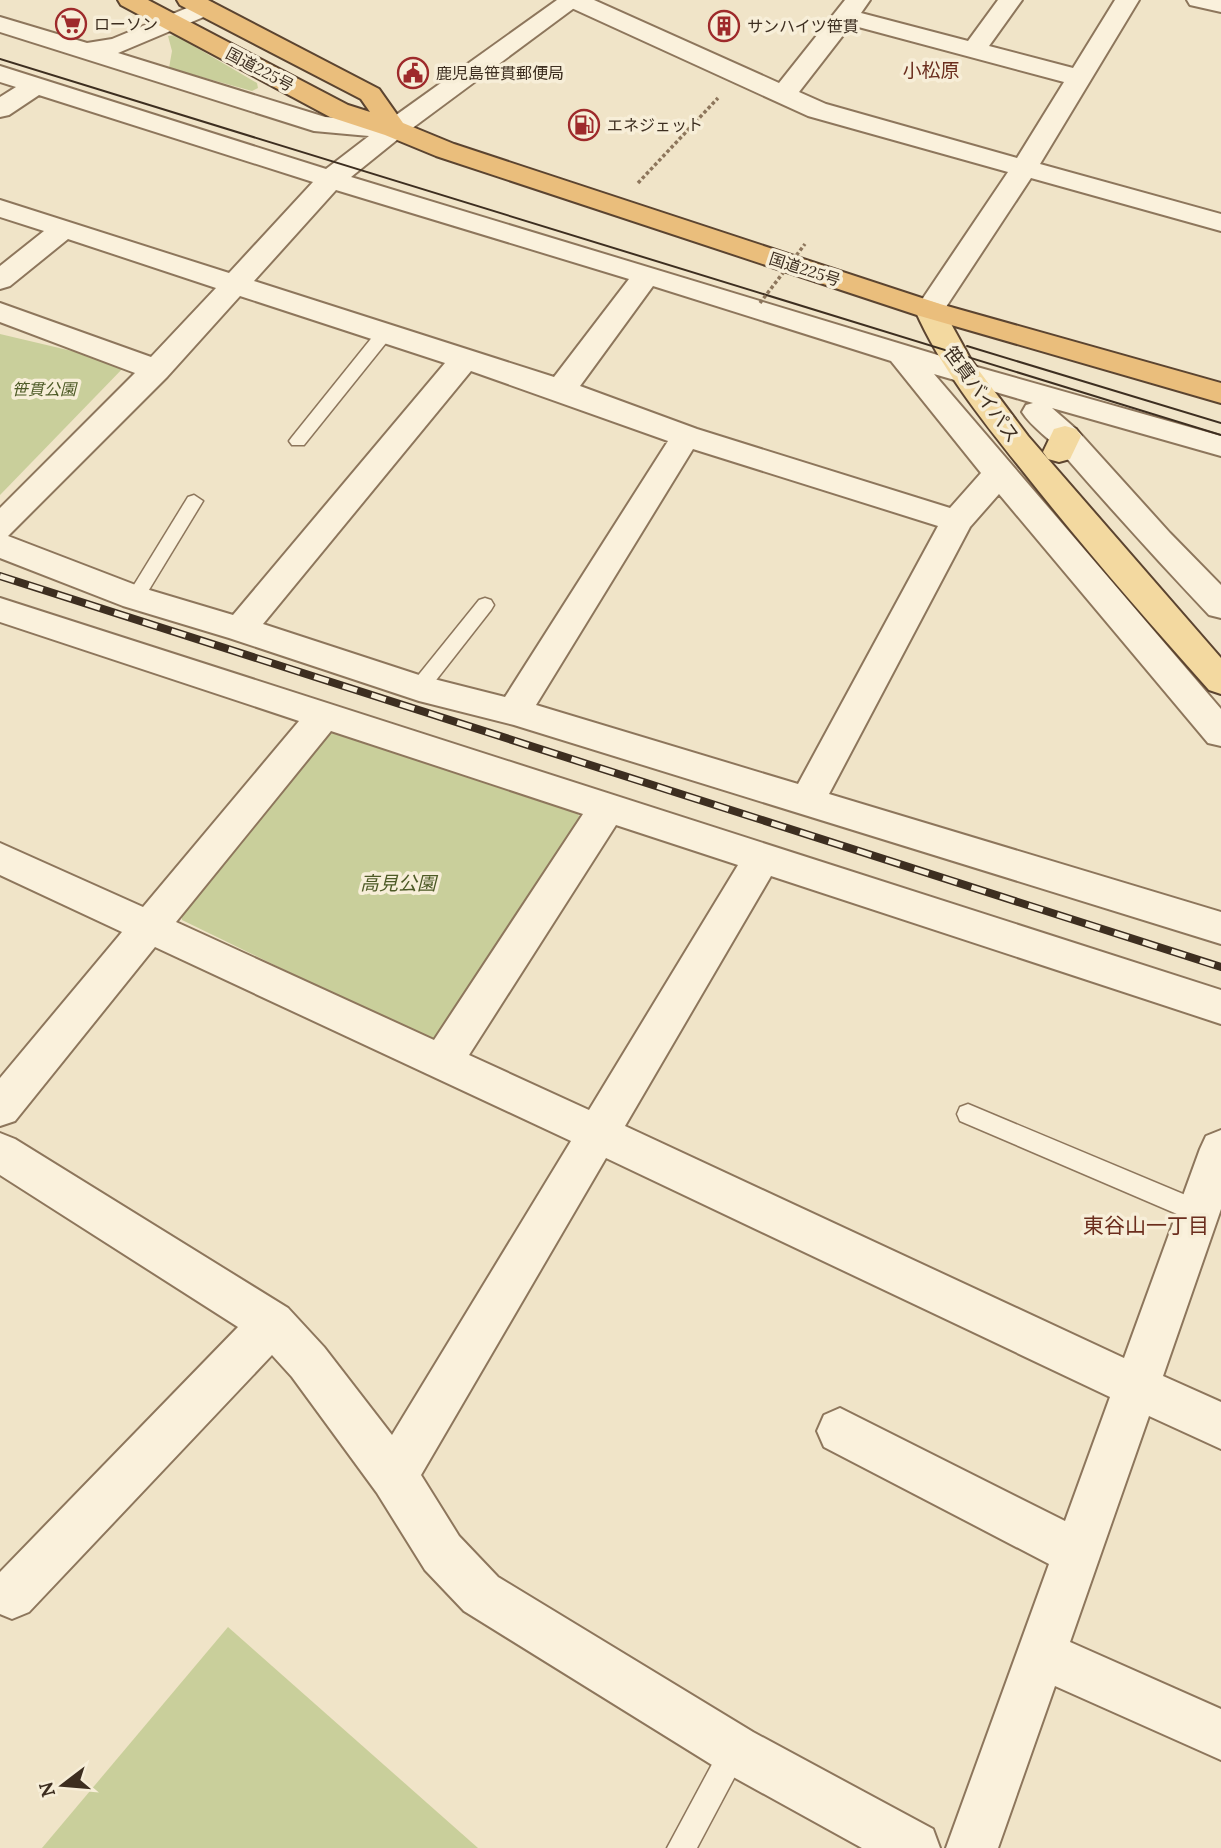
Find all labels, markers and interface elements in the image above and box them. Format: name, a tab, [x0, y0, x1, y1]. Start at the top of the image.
supermarket icon: ローソン	[54, 7, 88, 41]
building icon: サンハイツ笹貫	[707, 9, 741, 43]
place label: ローソン	[94, 14, 158, 34]
place label: サンハイツ笹貫	[747, 16, 859, 36]
street label: 国道225号	[223, 43, 297, 95]
public building icon: 鹿児島笹貫郵便局	[396, 56, 430, 90]
district label: 小松原	[902, 58, 960, 82]
place label: 鹿児島笹貫郵便局	[436, 63, 564, 83]
fuel station icon: エネジェット	[567, 108, 601, 142]
place label: エネジェット	[607, 115, 703, 135]
street label: 国道225号	[767, 248, 843, 290]
street label: 笹貫バイパス	[939, 341, 1025, 447]
park label: 笹貫公園	[12, 379, 78, 399]
park label: 高見公園	[360, 871, 439, 895]
district label: 東谷山一丁目	[1083, 1212, 1209, 1239]
north arrow	[28, 1750, 98, 1820]
text: N	[33, 1779, 60, 1800]

